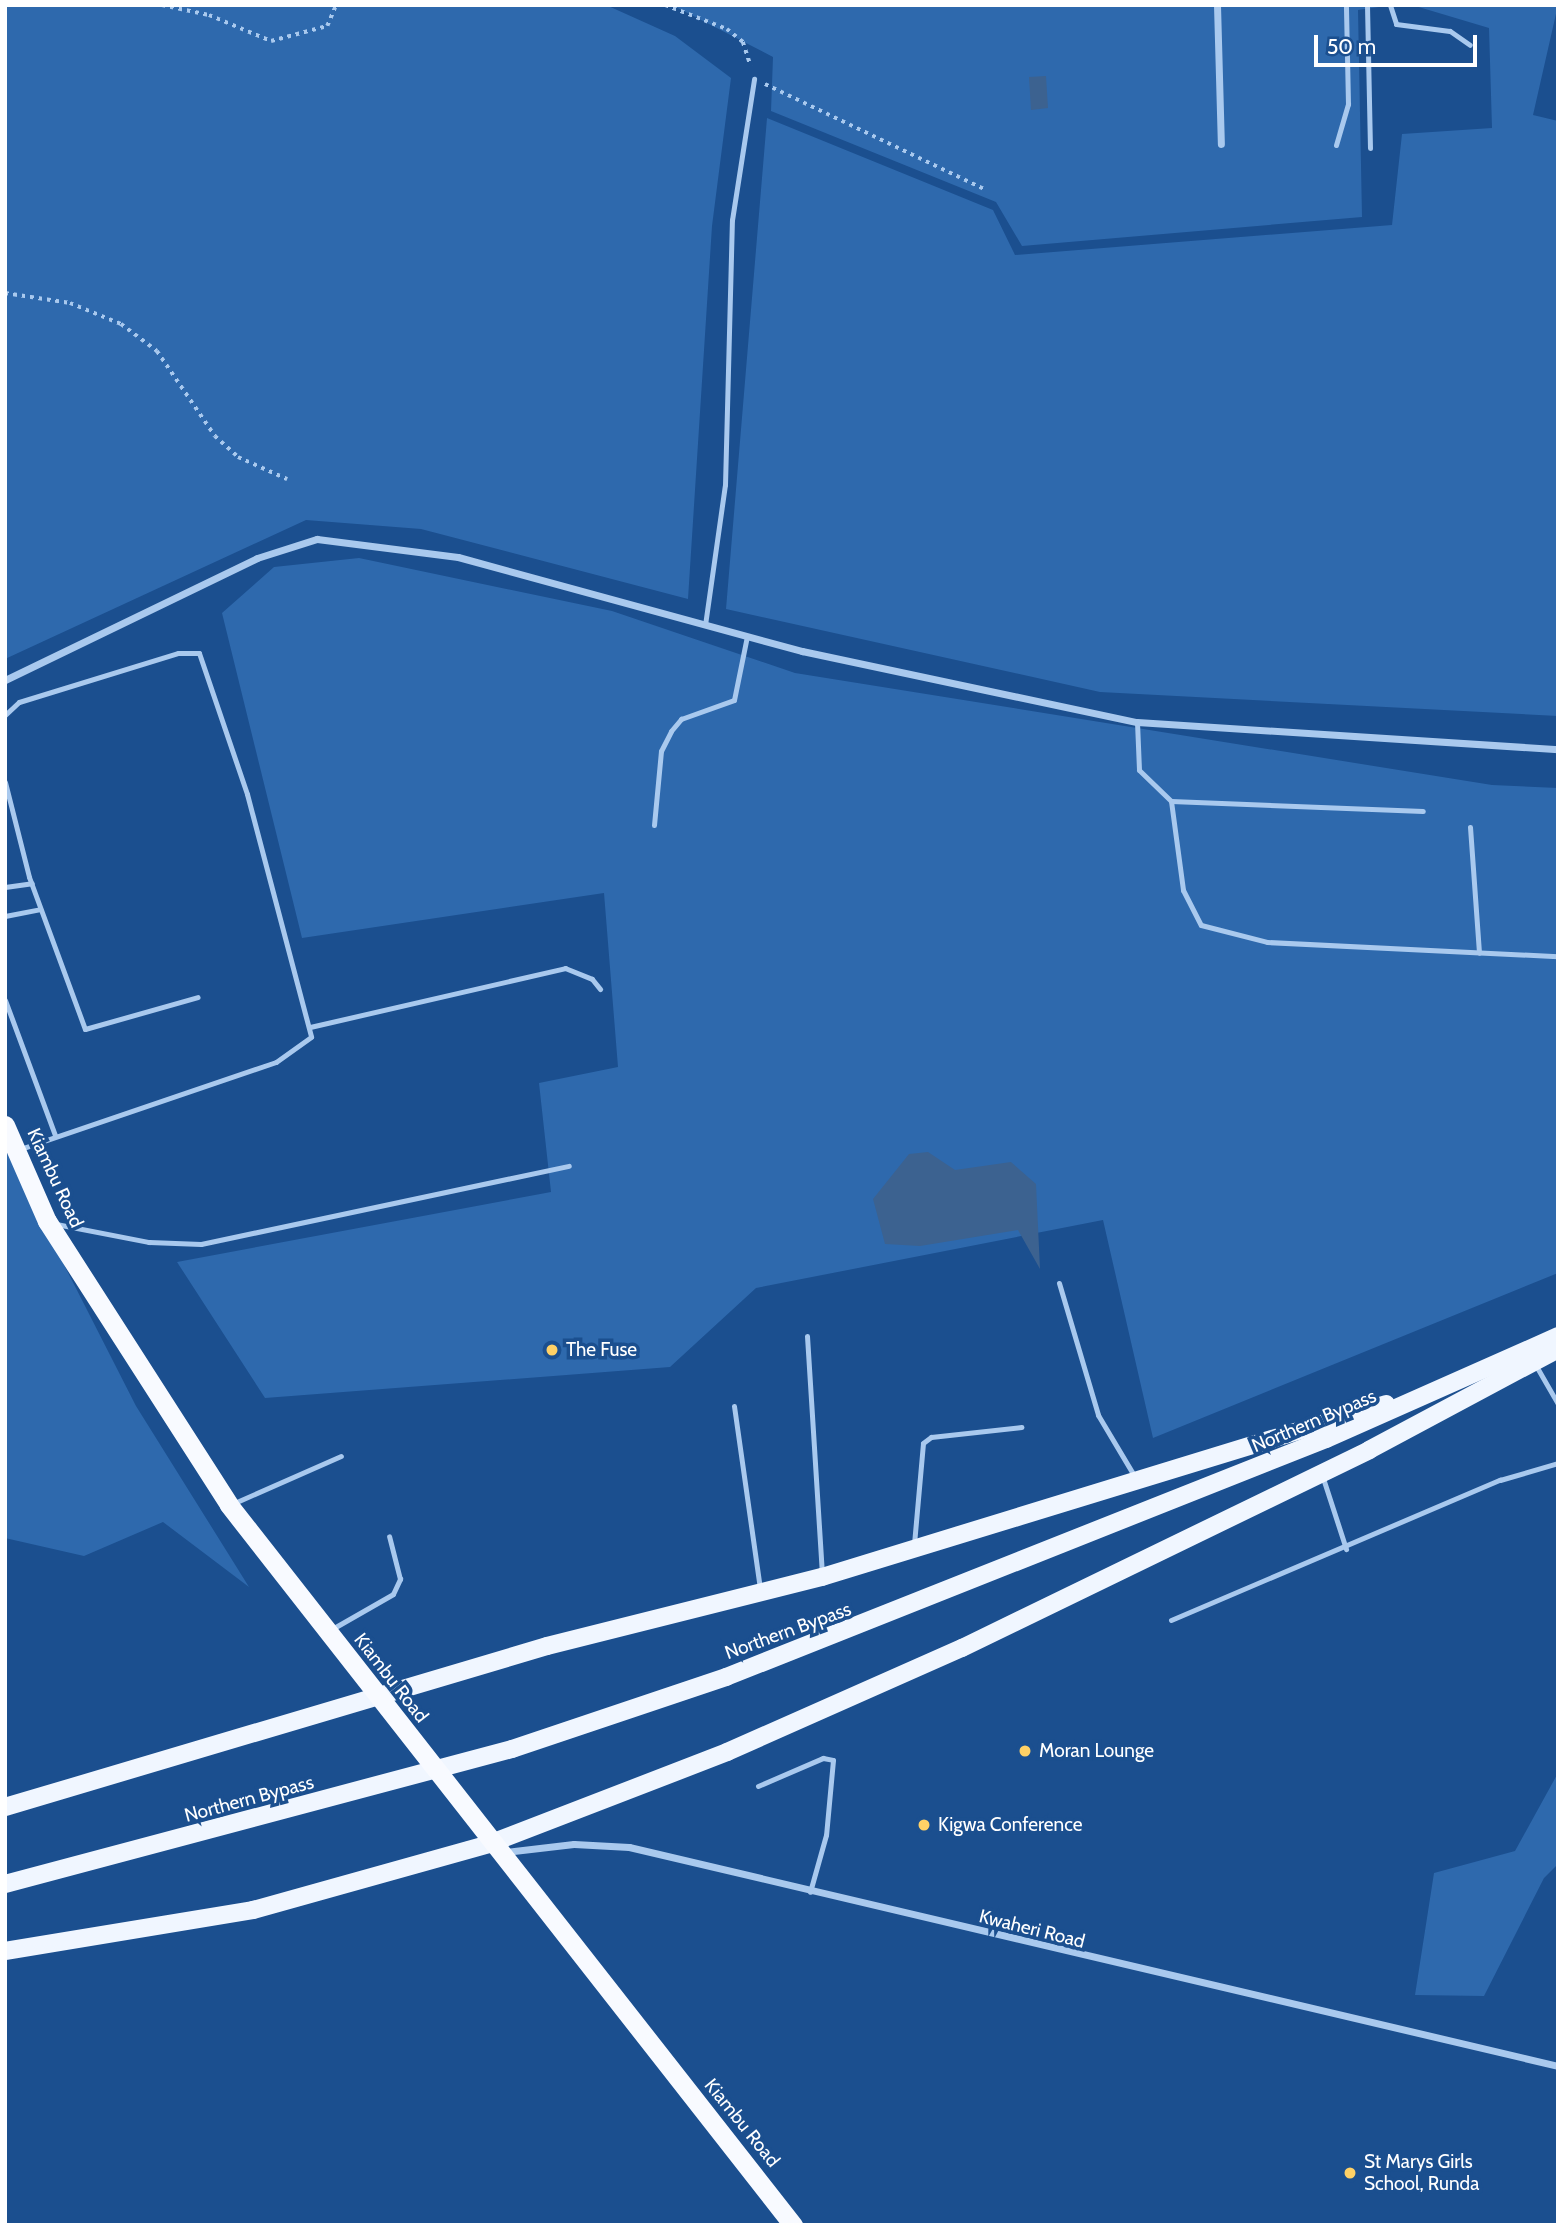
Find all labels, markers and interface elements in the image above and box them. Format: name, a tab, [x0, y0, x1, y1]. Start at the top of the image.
scale bar	[1318, 21, 1481, 65]
text: 50 m	[1327, 34, 1376, 59]
street label: Kiambu Road	[22, 1125, 88, 1231]
place label: The Fuse	[566, 1339, 637, 1361]
marker: The Fuse	[544, 1342, 560, 1358]
street label: Northern Bypass	[1248, 1385, 1380, 1457]
street label: Northern Bypass	[722, 1598, 854, 1664]
street label: Kiambu Road	[349, 1629, 433, 1727]
place label: Moran Lounge	[1039, 1740, 1154, 1762]
marker: Moran Lounge	[1017, 1743, 1033, 1759]
street label: Northern Bypass	[182, 1771, 316, 1827]
place label: Kigwa Conference	[938, 1814, 1082, 1836]
marker: Kigwa Conference	[916, 1817, 932, 1833]
street label: Kwaheri Road	[977, 1905, 1087, 1953]
street label: Kiambu Road	[699, 2074, 785, 2172]
place label: St Marys Girls School, Runda	[1364, 2151, 1479, 2195]
marker: St Marys Girls School, Runda	[1342, 2165, 1358, 2181]

